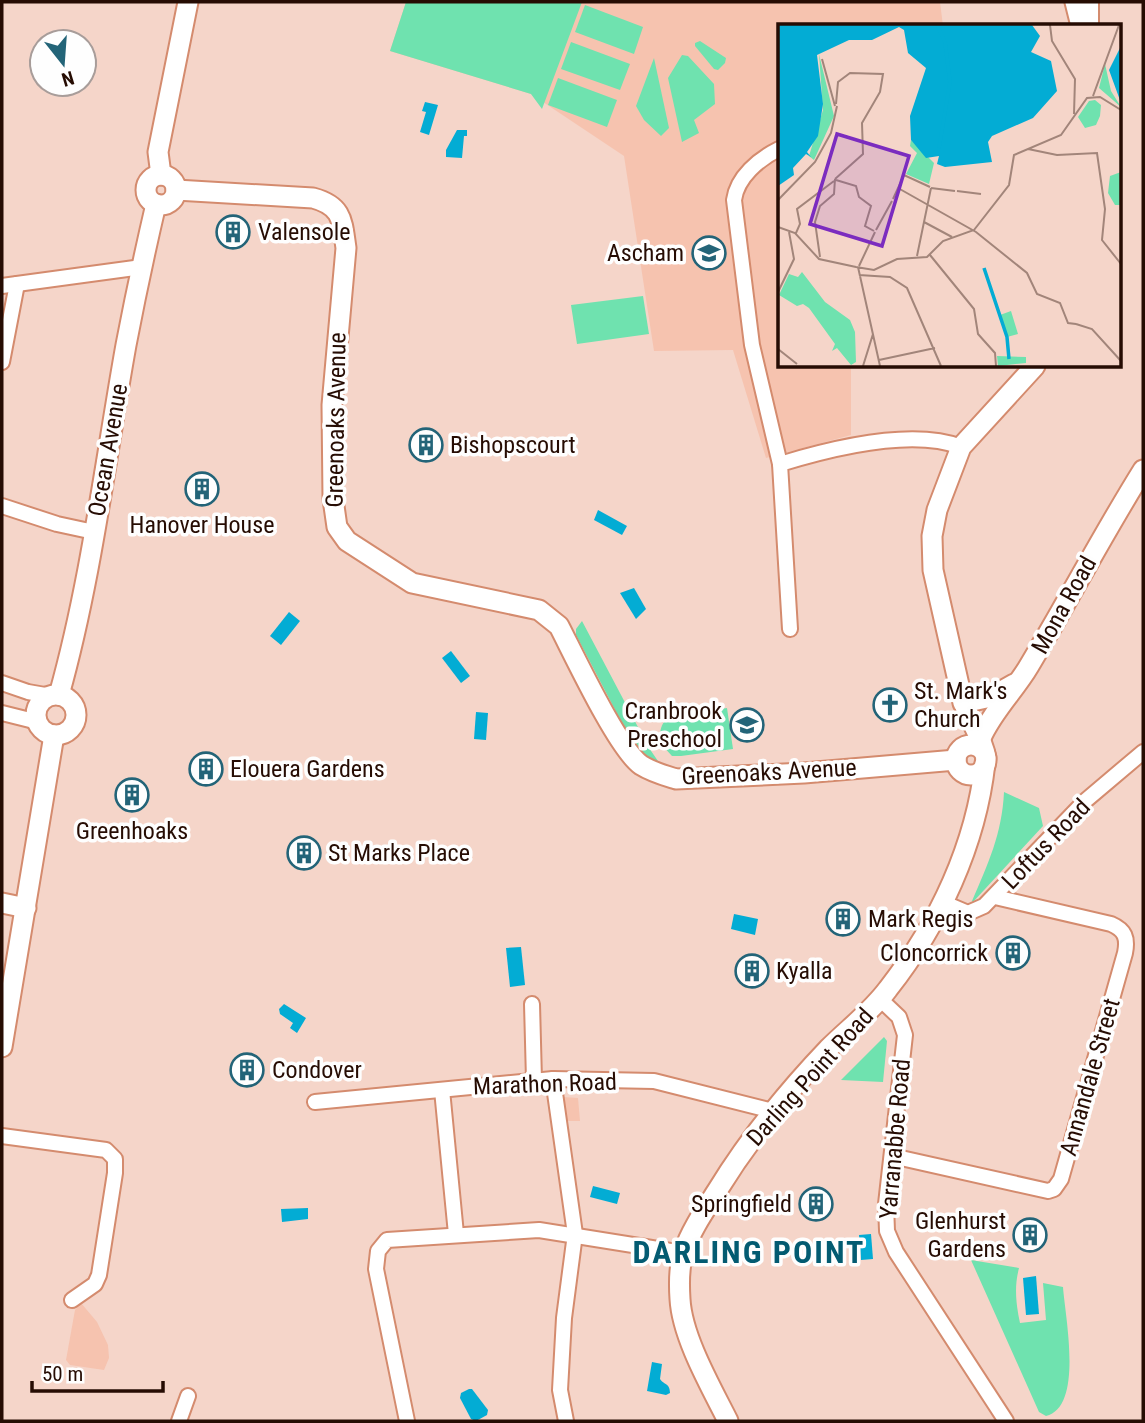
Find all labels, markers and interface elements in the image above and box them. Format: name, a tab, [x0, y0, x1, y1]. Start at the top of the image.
inset map	[778, 24, 1120, 368]
north arrow	[28, 28, 98, 98]
text: N	[59, 66, 77, 91]
building icon: Valensole	[214, 213, 252, 251]
place label: Valensole	[258, 218, 351, 246]
school or university icon: Ascham	[690, 234, 728, 272]
place label: Ascham	[607, 239, 684, 267]
street label: Greenoaks Avenue	[320, 332, 352, 508]
street label: Ocean Avenue	[83, 381, 133, 519]
building icon: Bishopscourt	[407, 426, 445, 464]
place label: Bishopscourt	[450, 431, 576, 459]
building icon: Hanover House	[183, 470, 221, 508]
place label: Hanover House	[130, 511, 274, 539]
street label: Mona Road	[1026, 551, 1102, 659]
place label: St. Mark's Church	[914, 677, 1007, 733]
church icon: St. Mark's Church	[871, 686, 909, 724]
place label: Cranbrook Preschool	[625, 697, 722, 753]
school or university icon: Cranbrook Preschool	[728, 706, 766, 744]
building icon: Elouera Gardens	[187, 750, 225, 788]
street label: Greenoaks Avenue	[681, 753, 857, 791]
place label: Elouera Gardens	[230, 755, 385, 783]
building icon: Greenhoaks	[113, 776, 151, 814]
street label: Loftus Road	[996, 793, 1096, 895]
place label: Greenhoaks	[76, 817, 188, 845]
building icon: St Marks Place	[285, 834, 323, 872]
place label: St Marks Place	[328, 839, 470, 867]
building icon: Mark Regis	[824, 900, 862, 938]
place label: Mark Regis	[868, 905, 974, 933]
building icon: Cloncorrick	[994, 934, 1032, 972]
place label: Cloncorrick	[880, 939, 988, 967]
building icon: Kyalla	[733, 952, 771, 990]
place label: Kyalla	[776, 957, 832, 985]
street label: Annandale Street	[1054, 995, 1126, 1159]
street label: Darling Point Road	[741, 1002, 879, 1152]
building icon: Condover	[228, 1051, 266, 1089]
place label: Condover	[272, 1056, 362, 1084]
street label: Yarranabbe Road	[874, 1058, 916, 1220]
street label: Marathon Road	[473, 1067, 617, 1101]
building icon: Springfield	[797, 1185, 835, 1223]
place label: Springfield	[691, 1190, 792, 1218]
place label: Glenhurst Gardens	[915, 1207, 1006, 1263]
building icon: Glenhurst Gardens	[1011, 1216, 1049, 1254]
district label: DARLING POINT	[633, 1233, 865, 1271]
scale bar	[32, 1350, 163, 1394]
text: 50 m	[42, 1362, 83, 1386]

